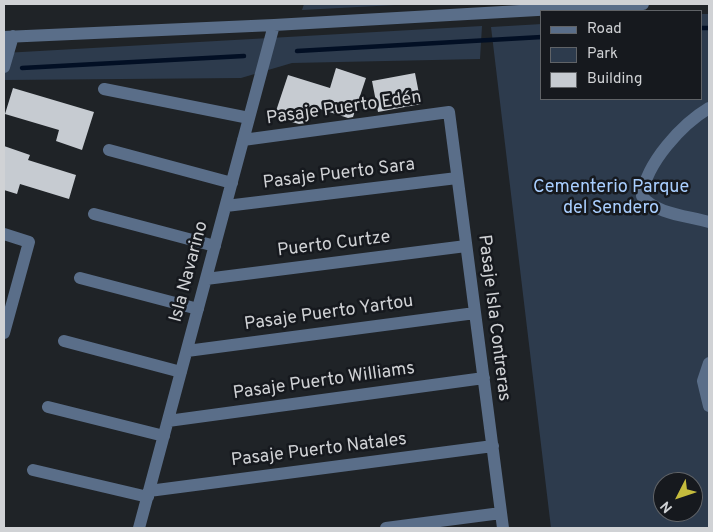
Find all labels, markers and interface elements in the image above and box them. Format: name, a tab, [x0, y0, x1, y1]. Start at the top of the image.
legend	[540, 10, 703, 100]
text: Road	[587, 20, 622, 39]
text: Park	[587, 45, 618, 64]
text: Building	[587, 70, 642, 89]
street label: Pasaje Puerto Edén	[265, 87, 423, 131]
street label: Pasaje Puerto Sara	[262, 155, 416, 195]
park label: Cementerio Parque del Sendero	[533, 177, 689, 220]
street label: Isla Navarino	[166, 219, 214, 325]
street label: Puerto Curtze	[276, 227, 392, 263]
street label: Pasaje Isla Contreras	[472, 234, 514, 402]
street label: Pasaje Puerto Yartou	[243, 291, 415, 337]
street label: Pasaje Puerto Williams	[232, 359, 416, 405]
street label: Pasaje Puerto Natales	[230, 430, 408, 472]
north arrow	[653, 472, 703, 522]
text: N	[657, 497, 677, 516]

